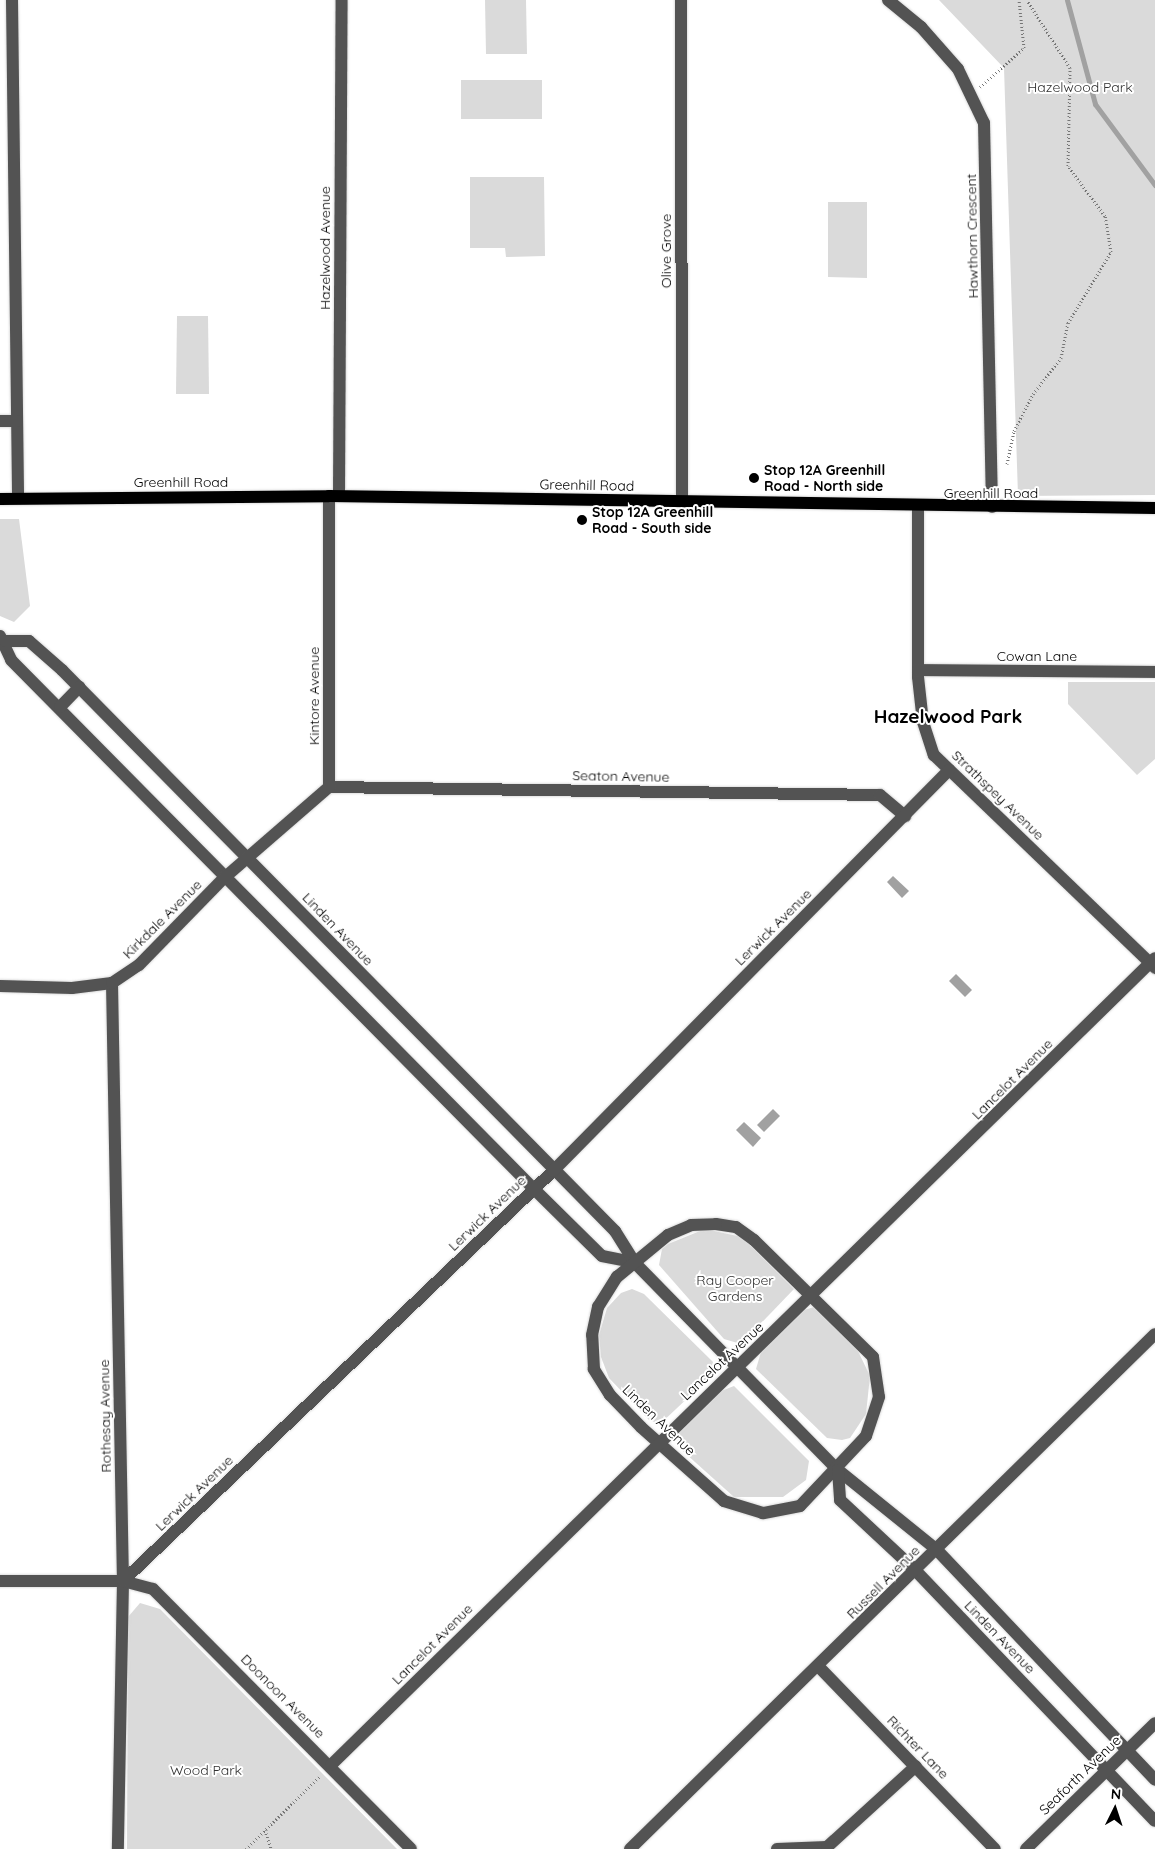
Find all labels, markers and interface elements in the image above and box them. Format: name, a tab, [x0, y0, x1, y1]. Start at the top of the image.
park label: Hazelwood Park	[1027, 79, 1133, 95]
street label: Hawthorn Crescent	[963, 173, 981, 299]
street label: Hazelwood Avenue	[317, 186, 333, 310]
street label: Olive Grove	[658, 214, 674, 288]
place label: Stop 12A Greenhill Road - North side	[764, 462, 885, 494]
marker: Stop 12A Greenhill Road - North side	[748, 472, 760, 484]
street label: Greenhill Road	[134, 474, 228, 490]
street label: Greenhill Road	[540, 476, 634, 494]
street label: Greenhill Road	[944, 485, 1038, 501]
place label: Stop 12A Greenhill Road - South side	[592, 504, 713, 536]
marker: Stop 12A Greenhill Road - South side	[576, 514, 588, 526]
street label: Kintore Avenue	[306, 647, 322, 745]
street label: Cowan Lane	[997, 648, 1077, 664]
district label: Hazelwood Park	[874, 706, 1022, 728]
street label: Strathspey Avenue	[948, 747, 1048, 843]
street label: Seaton Avenue	[572, 767, 670, 785]
street label: Kirkdale Avenue	[119, 876, 205, 962]
street label: Lerwick Avenue	[731, 885, 815, 969]
street label: Linden Avenue	[299, 889, 377, 969]
street label: Lancelot Avenue	[968, 1035, 1056, 1123]
street label: Lerwick Avenue	[445, 1172, 529, 1254]
park label: Ray Cooper Gardens	[696, 1272, 774, 1304]
street label: Lancelot Avenue	[677, 1318, 767, 1404]
street label: Rothesay Avenue	[96, 1359, 114, 1473]
street label: Linden Avenue	[619, 1381, 699, 1459]
street label: Lerwick Avenue	[152, 1452, 236, 1534]
street label: Russell Avenue	[843, 1542, 923, 1622]
street label: Linden Avenue	[961, 1597, 1039, 1677]
street label: Lancelot Avenue	[388, 1600, 476, 1688]
street label: Doonoon Avenue	[238, 1651, 328, 1741]
street label: Richter Lane	[884, 1712, 952, 1782]
street label: Seaforth Avenue	[1036, 1732, 1124, 1818]
park label: Wood Park	[170, 1762, 242, 1778]
north arrow	[1090, 1784, 1140, 1834]
text: N	[1110, 1785, 1122, 1803]

